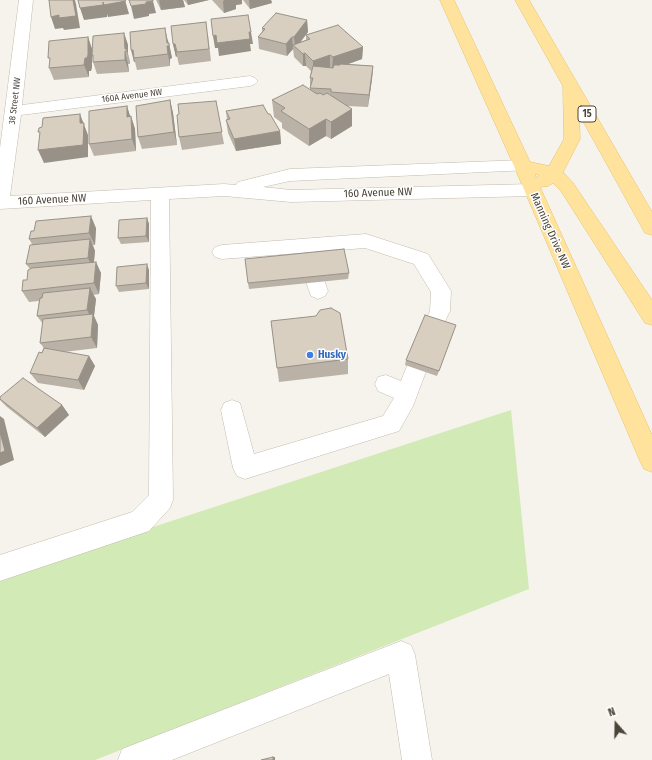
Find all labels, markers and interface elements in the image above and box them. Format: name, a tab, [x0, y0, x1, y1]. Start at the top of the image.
street label: 38 Street NW	[7, 77, 23, 125]
street label: 160A Avenue NW	[101, 87, 163, 105]
road number: 15	[578, 106, 596, 122]
street label: 160 Avenue NW	[343, 185, 413, 201]
street label: Manning Drive NW	[527, 191, 573, 271]
street label: 160 Avenue NW	[17, 192, 87, 208]
place label: Husky	[318, 348, 346, 362]
marker: Husky	[305, 350, 315, 360]
north arrow	[596, 704, 636, 744]
text: N	[606, 705, 617, 719]

